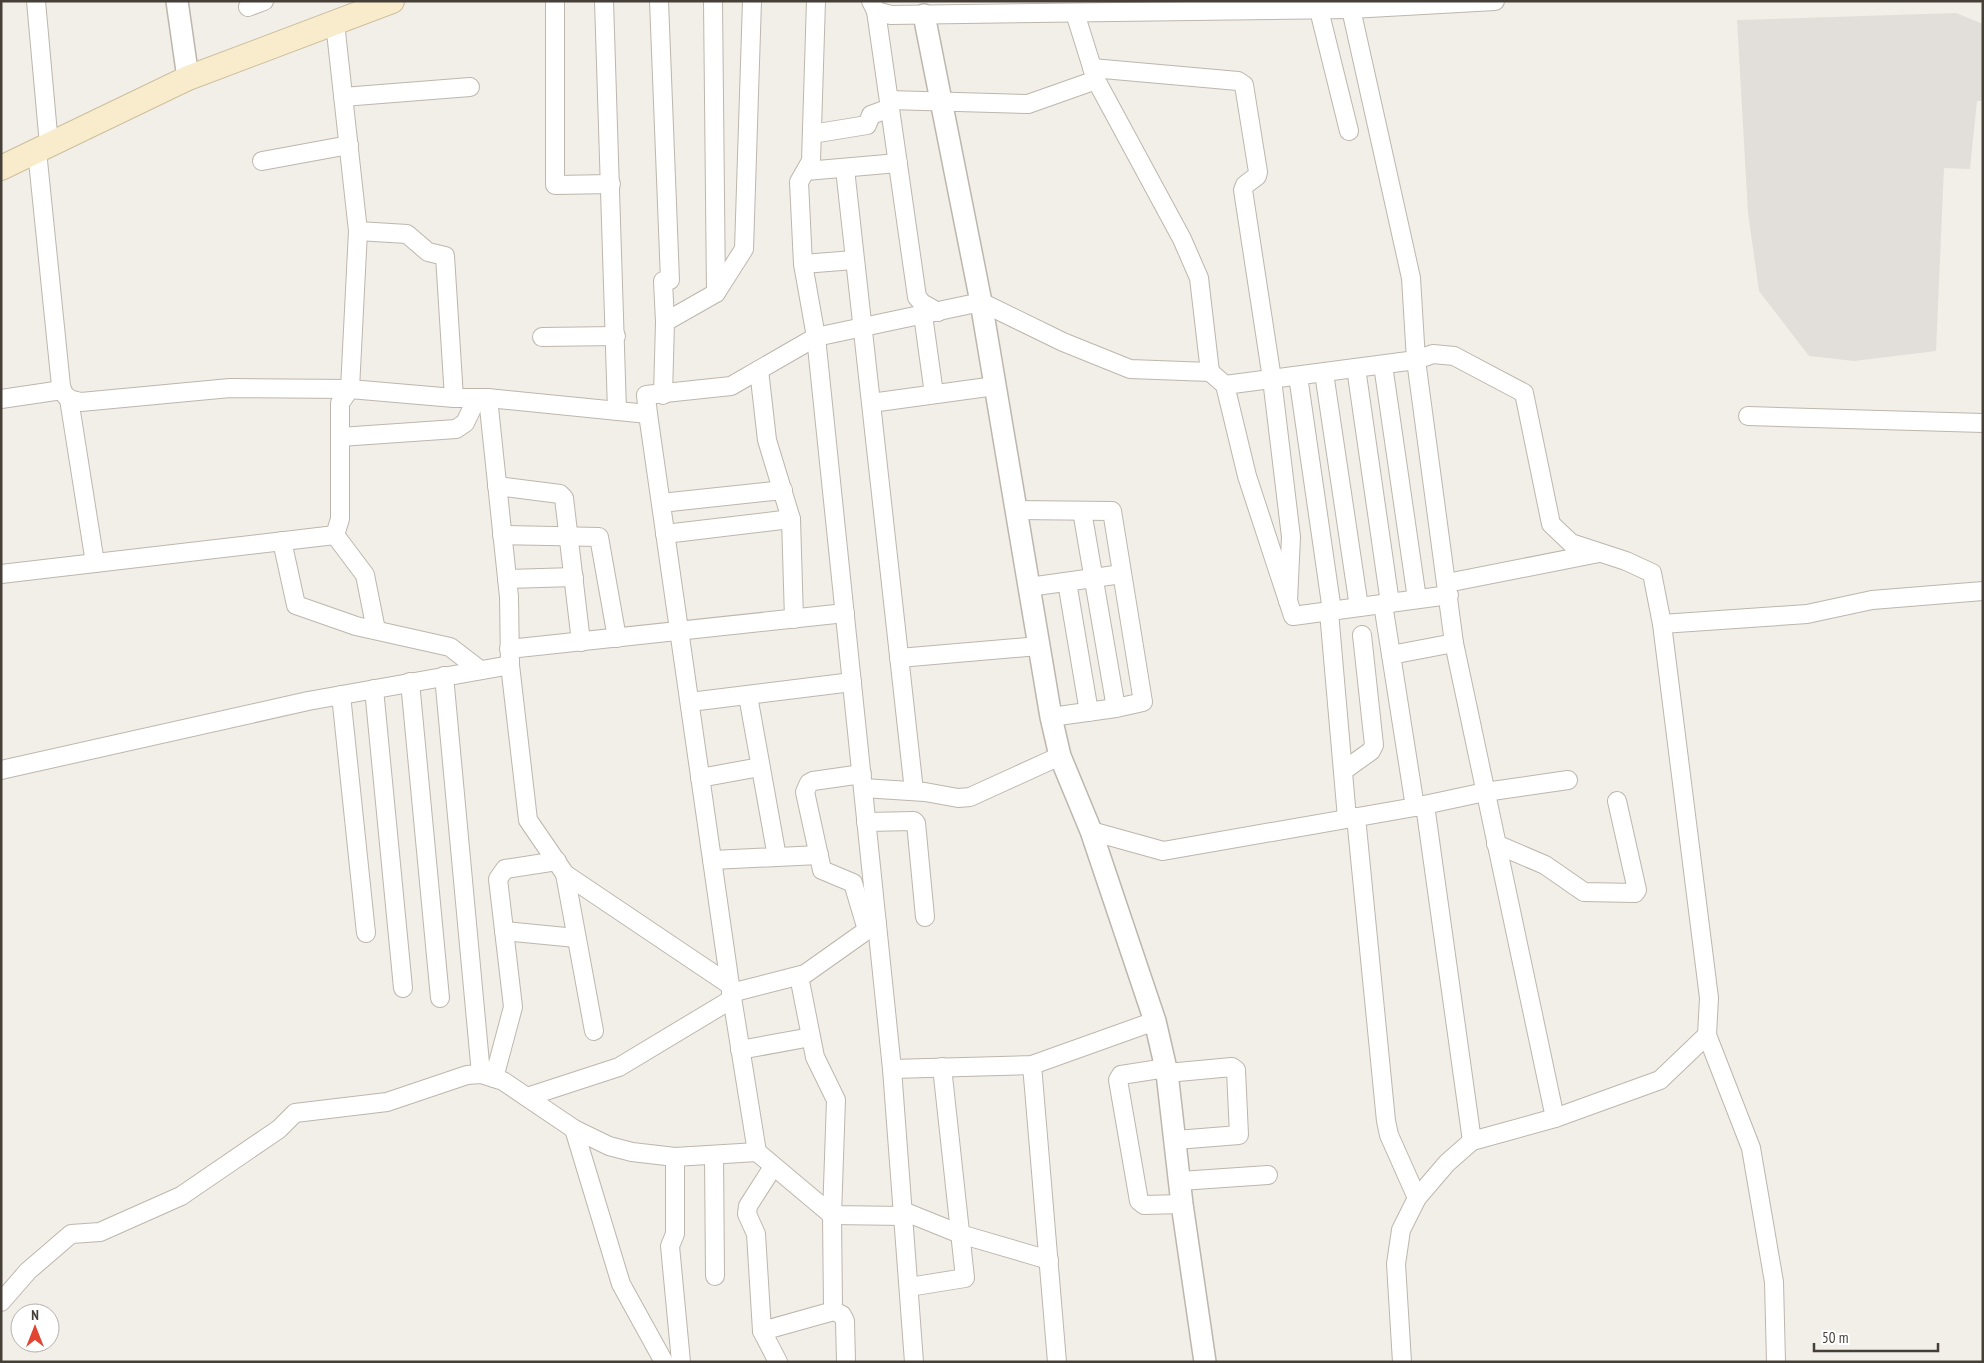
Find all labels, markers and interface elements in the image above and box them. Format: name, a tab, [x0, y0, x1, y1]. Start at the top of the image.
north arrow	[10, 1303, 60, 1353]
text: N	[31, 1306, 39, 1324]
scale bar	[1814, 1320, 1938, 1352]
text: 50 m	[1822, 1328, 1848, 1347]

